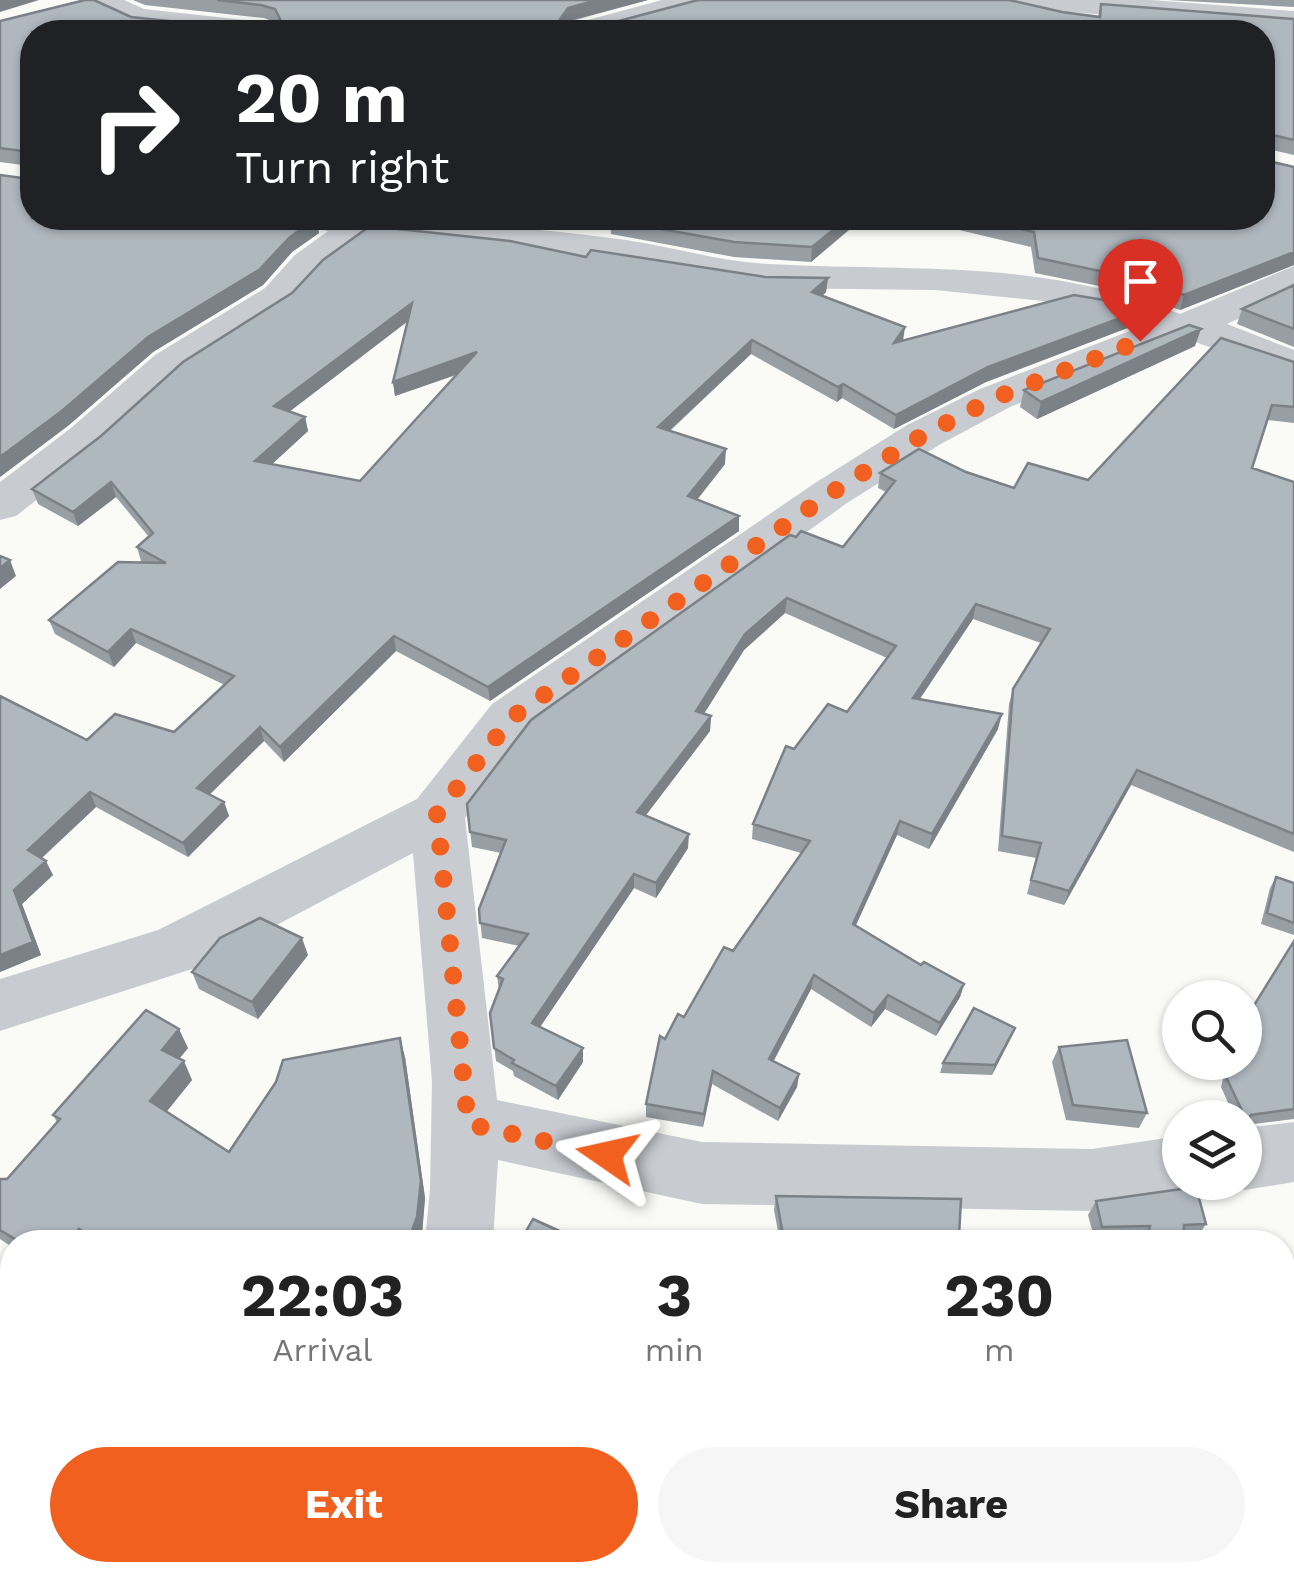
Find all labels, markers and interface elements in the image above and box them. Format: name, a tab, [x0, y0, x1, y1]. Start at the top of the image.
text: 20 m	[235, 57, 408, 139]
icon: right	[70, 60, 200, 190]
text: Turn right	[235, 141, 449, 194]
pin	[1098, 239, 1183, 342]
icon: arrive	[1113, 254, 1168, 309]
map controls	[1162, 980, 1262, 1200]
button: search	[1162, 980, 1262, 1080]
button: layers	[1162, 1100, 1262, 1200]
position arrow	[555, 1103, 659, 1207]
text: 22:03	[241, 1260, 404, 1331]
text: 3	[656, 1260, 692, 1331]
text: 230	[944, 1260, 1054, 1331]
text: Arrival	[272, 1331, 372, 1369]
text: min	[645, 1331, 704, 1369]
text: m	[984, 1331, 1015, 1369]
button: Exit	[50, 1447, 638, 1562]
button: Share	[658, 1447, 1245, 1562]

